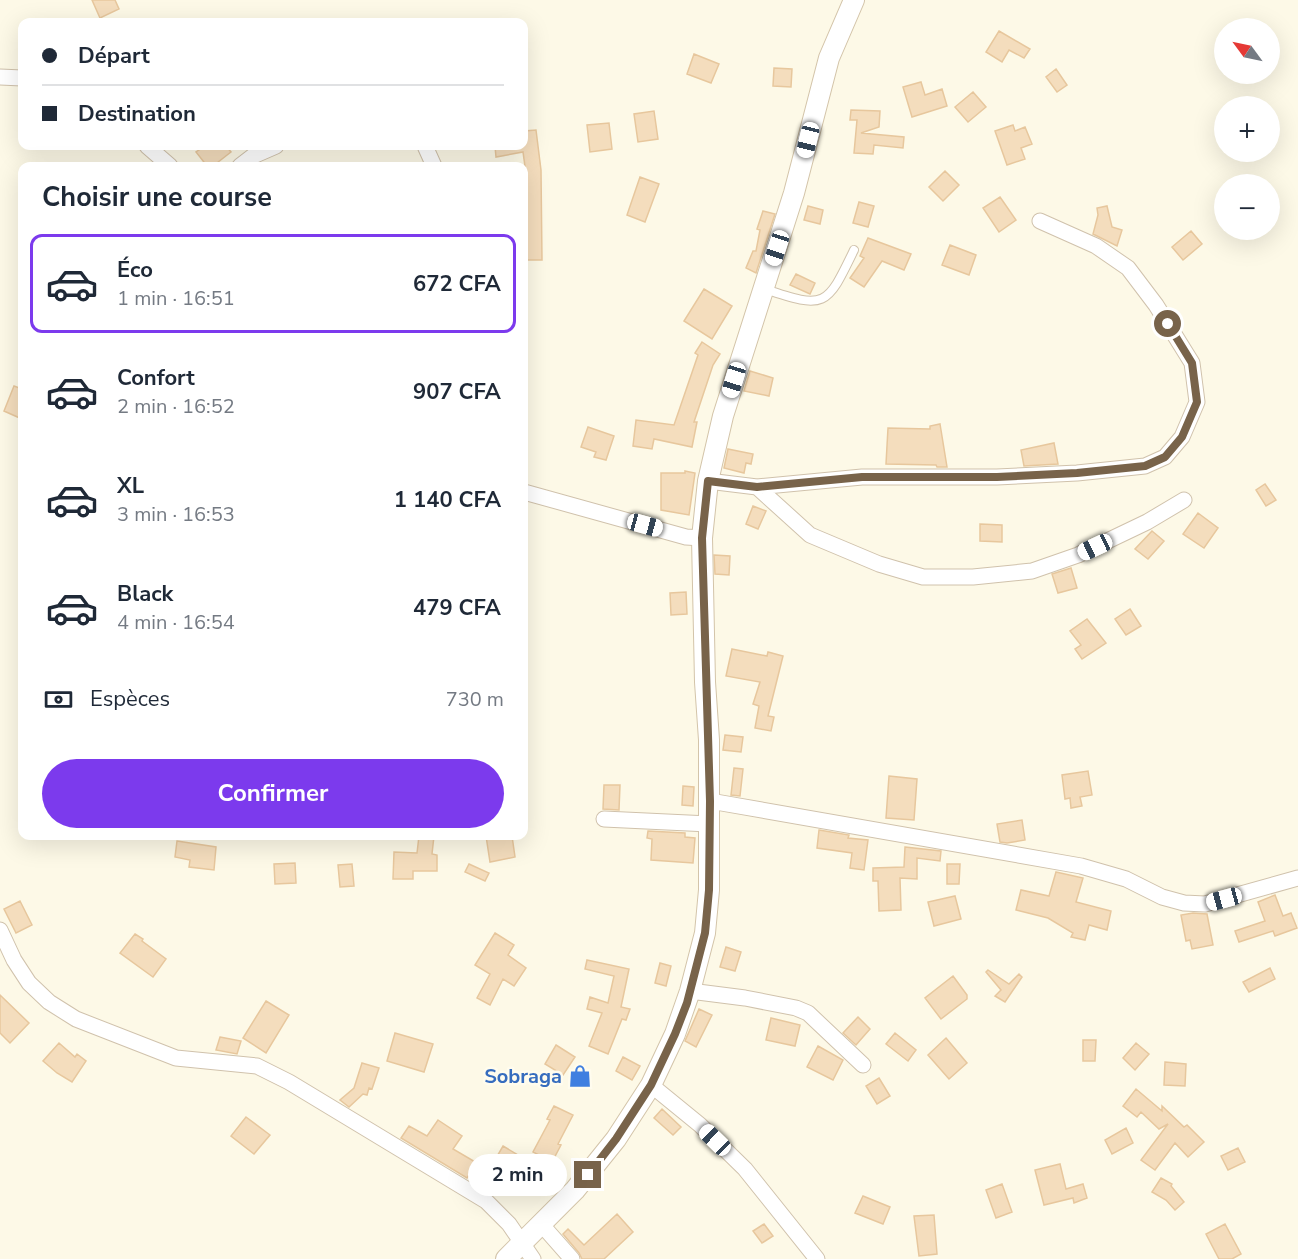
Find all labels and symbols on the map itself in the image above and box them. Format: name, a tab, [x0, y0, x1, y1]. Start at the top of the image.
north arrow	[1214, 18, 1280, 84]
car	[795, 120, 821, 160]
car	[763, 228, 791, 268]
route start	[1154, 310, 1181, 337]
car	[720, 360, 748, 400]
car	[625, 512, 665, 538]
car	[1075, 531, 1115, 563]
car	[1204, 886, 1244, 912]
place label: Sobraga	[484, 1063, 562, 1090]
shop icon: Sobraga	[567, 1063, 593, 1089]
car	[696, 1121, 734, 1159]
callout: 2 min	[468, 1154, 567, 1196]
route end	[574, 1161, 601, 1188]

